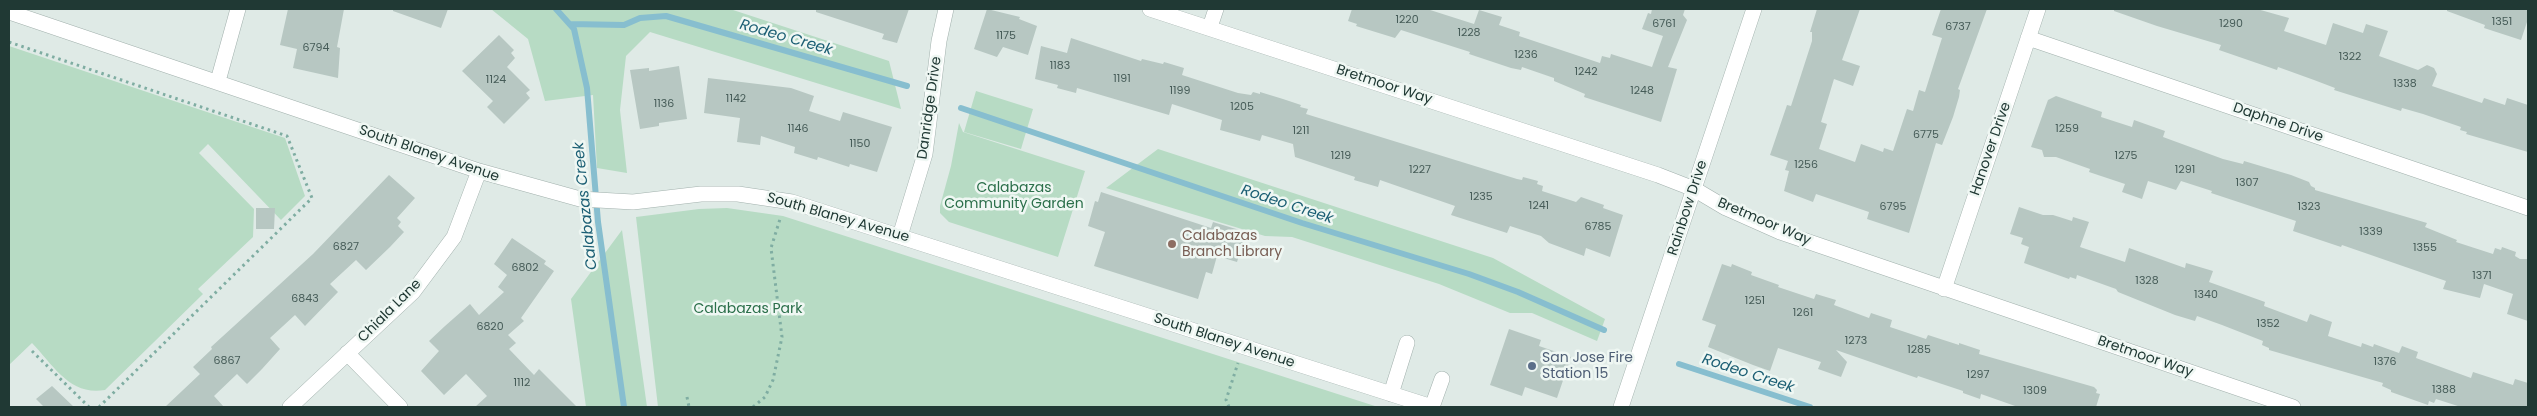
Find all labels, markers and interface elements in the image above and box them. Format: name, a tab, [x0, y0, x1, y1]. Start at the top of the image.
house number: 1220	[1395, 13, 1419, 27]
house number: 1351	[2492, 15, 2512, 29]
water label: Rodeo Creek	[738, 16, 834, 60]
house number: 6761	[1652, 17, 1676, 31]
house number: 1290	[2219, 17, 2243, 31]
house number: 6737	[1945, 20, 1971, 34]
house number: 1228	[1457, 26, 1481, 40]
house number: 1175	[996, 29, 1016, 43]
house number: 6794	[303, 41, 329, 55]
house number: 1236	[1514, 48, 1538, 62]
house number: 1322	[2339, 50, 2361, 64]
street label: Danridge Drive	[914, 56, 946, 160]
house number: 1183	[1050, 59, 1070, 73]
street label: Bretmoor Way	[1334, 62, 1434, 108]
house number: 1242	[1574, 65, 1598, 79]
house number: 1191	[1113, 72, 1131, 86]
house number: 1124	[486, 73, 506, 87]
house number: 1338	[2393, 77, 2417, 91]
house number: 1199	[1170, 84, 1190, 98]
house number: 1248	[1630, 84, 1654, 98]
house number: 1142	[726, 92, 746, 106]
house number: 1136	[654, 97, 674, 111]
house number: 1205	[1230, 100, 1254, 114]
street label: Hanover Drive	[1967, 100, 2015, 198]
street label: Daphne Drive	[2231, 100, 2325, 146]
street label: South Blaney Avenue	[357, 122, 501, 186]
house number: 1146	[788, 122, 808, 136]
house number: 1259	[2055, 122, 2079, 136]
house number: 1211	[1293, 124, 1309, 138]
house number: 6775	[1913, 128, 1939, 142]
house number: 1150	[850, 137, 870, 151]
water label: Calabazas Creek	[570, 141, 602, 271]
house number: 1219	[1331, 149, 1351, 163]
house number: 1275	[2115, 149, 2137, 163]
street label: Rainbow Drive	[1665, 158, 1711, 258]
house number: 1256	[1794, 158, 1818, 172]
house number: 1227	[1409, 163, 1431, 177]
house number: 1291	[2175, 163, 2195, 177]
house number: 1307	[2236, 176, 2258, 190]
park label: Calabazas Community Garden	[944, 180, 1084, 212]
water label: Rodeo Creek	[1239, 182, 1335, 228]
street label: South Blaney Avenue	[765, 190, 911, 246]
house number: 1235	[1469, 190, 1493, 204]
street label: Bretmoor Way	[1715, 195, 1813, 249]
house number: 1241	[1529, 199, 1549, 213]
house number: 6795	[1880, 200, 1906, 214]
house number: 1323	[2298, 200, 2320, 214]
house number: 6785	[1585, 220, 1611, 234]
house number: 1339	[2359, 225, 2383, 239]
place label: Calabazas Branch Library	[1182, 228, 1282, 260]
marker: Calabazas Branch Library	[1166, 238, 1178, 250]
house number: 6827	[333, 240, 359, 254]
house number: 1355	[2413, 241, 2437, 255]
house number: 6802	[511, 261, 539, 275]
house number: 1371	[2472, 269, 2492, 283]
house number: 1328	[2135, 274, 2159, 288]
street label: Chiala Lane	[355, 276, 425, 346]
house number: 1340	[2194, 288, 2218, 302]
house number: 6843	[291, 292, 319, 306]
house number: 1251	[1745, 294, 1765, 308]
park label: Calabazas Park	[694, 301, 802, 317]
house number: 1261	[1793, 306, 1813, 320]
street label: South Blaney Avenue	[1151, 310, 1297, 372]
house number: 1352	[2256, 317, 2280, 331]
house number: 6820	[476, 320, 504, 334]
street label: Bretmoor Way	[2095, 333, 2195, 381]
house number: 1273	[1845, 334, 1867, 348]
house number: 1285	[1907, 343, 1931, 357]
place label: San Jose Fire Station 15	[1542, 350, 1633, 382]
water label: Rodeo Creek	[1700, 351, 1796, 397]
house number: 6867	[214, 354, 240, 368]
house number: 1376	[2374, 355, 2396, 369]
marker: San Jose Fire Station 15	[1526, 360, 1538, 372]
house number: 1297	[1967, 368, 1989, 382]
house number: 1112	[514, 376, 530, 390]
house number: 1388	[2432, 383, 2456, 397]
house number: 1309	[2023, 384, 2047, 398]

